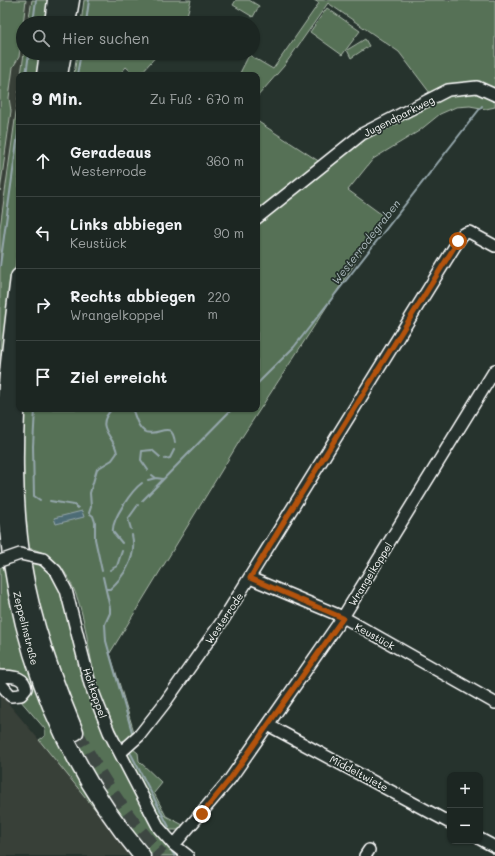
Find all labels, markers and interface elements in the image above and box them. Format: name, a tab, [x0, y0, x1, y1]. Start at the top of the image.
search box	[16, 16, 260, 60]
icon: search	[30, 27, 52, 49]
text: Hier suchen	[62, 28, 149, 48]
text: 9 Min.	[32, 87, 83, 109]
text: Zu Fuß · 670 m	[150, 90, 244, 107]
street label: Jugendparkweg	[361, 92, 437, 140]
text: Geradeaus	[70, 142, 151, 162]
icon: ahead	[32, 150, 54, 172]
text: 360 m	[206, 152, 244, 169]
text: Westerrode	[70, 162, 147, 179]
water label: Westerrodegraben	[328, 196, 403, 287]
text: Links abbiegen	[70, 214, 182, 234]
icon: left	[32, 222, 54, 244]
text: 90 m	[214, 224, 244, 241]
route start	[449, 232, 467, 250]
text: Keustück	[70, 234, 127, 251]
text: Rechts abbiegen	[70, 286, 195, 306]
text: 220 m	[207, 288, 230, 322]
icon: right	[32, 294, 54, 316]
text: Wrangelkoppel	[70, 306, 164, 323]
icon: arrive	[32, 366, 54, 388]
text: Ziel erreicht	[70, 367, 167, 387]
street label: Wrangelkoppel	[345, 540, 395, 608]
street label: Zeppelinstraße	[10, 590, 42, 666]
street label: Westerrode	[202, 590, 246, 646]
street label: Keustück	[353, 619, 397, 653]
street label: Holtkoppel	[80, 666, 110, 720]
street label: Middeltwiete	[327, 752, 391, 794]
map controls	[447, 772, 483, 844]
button: +	[447, 772, 483, 808]
route end	[193, 805, 211, 823]
button: −	[447, 808, 483, 844]

